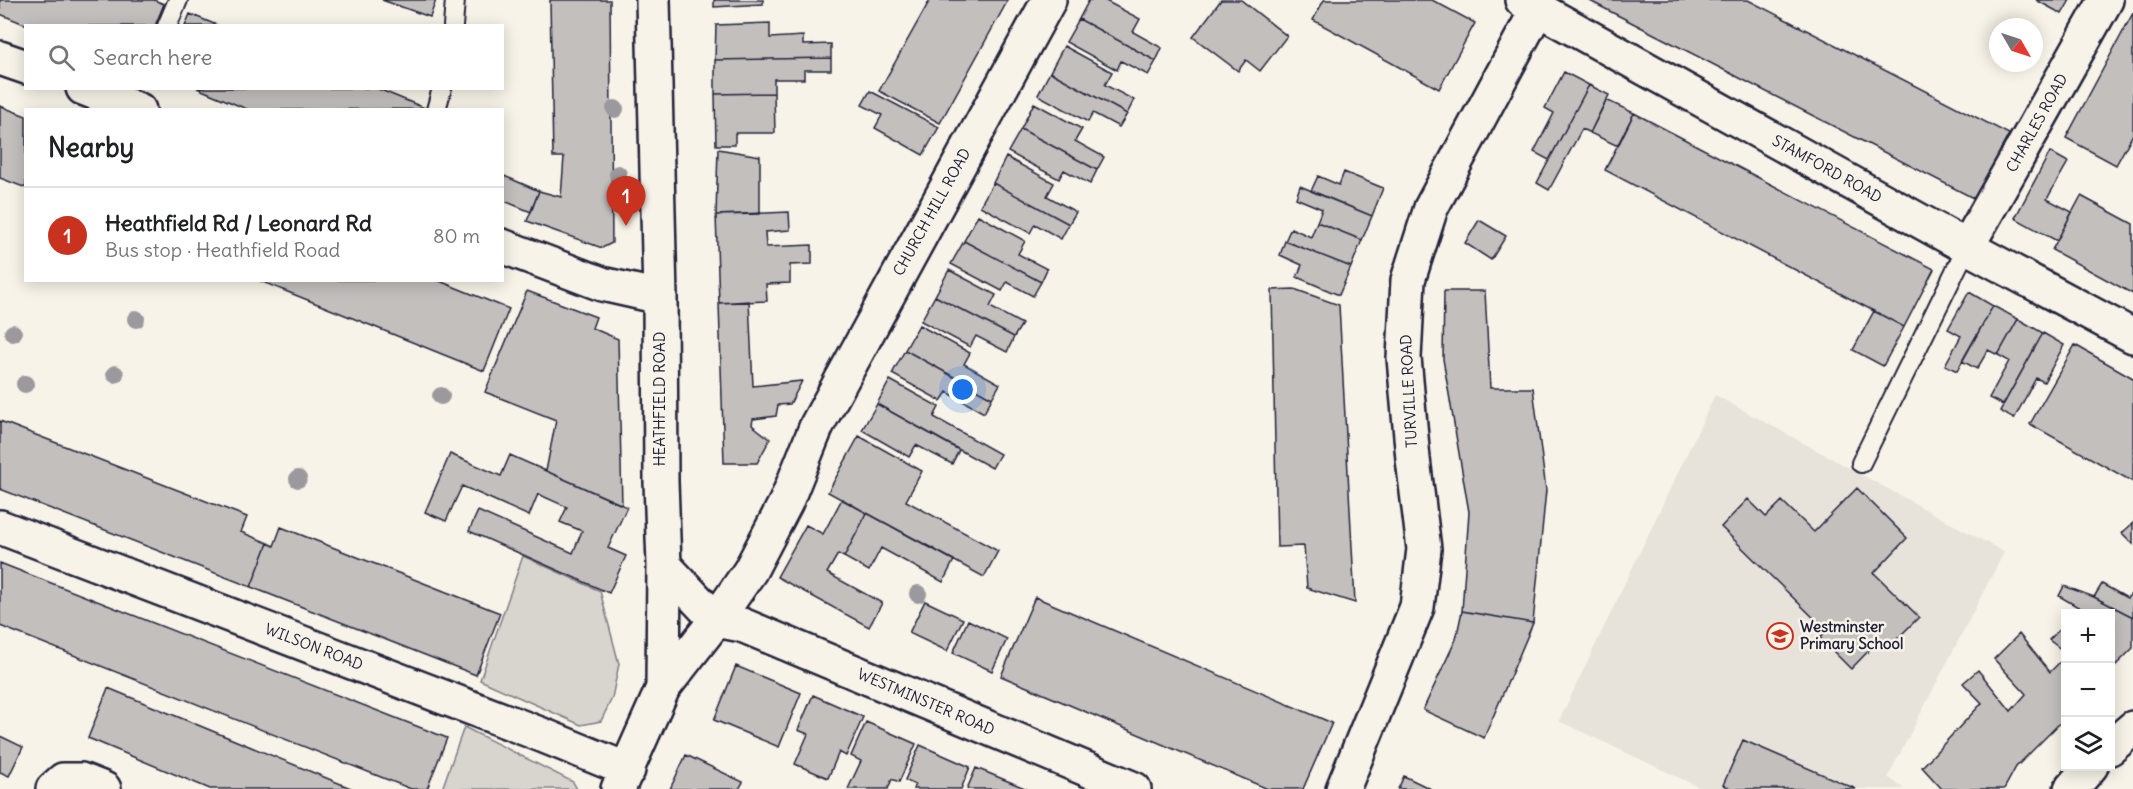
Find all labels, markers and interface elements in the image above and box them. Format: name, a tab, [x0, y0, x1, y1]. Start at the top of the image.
north arrow	[1989, 18, 2043, 72]
search box	[24, 24, 504, 90]
icon: search	[45, 41, 78, 74]
text: Search here	[93, 43, 212, 71]
street label: CHARLES ROAD	[2002, 70, 2071, 175]
text: Nearby	[48, 131, 134, 164]
street label: STAMFORD ROAD	[1769, 131, 1885, 207]
street label: CHURCH HILL ROAD	[889, 145, 974, 279]
pin: 1	[606, 176, 646, 226]
text: Heathfield Rd / Leonard Rd	[105, 209, 372, 237]
text: 1	[64, 223, 71, 248]
text: 80 m	[433, 223, 480, 248]
text: Bus stop · Heathfield Road	[105, 237, 340, 262]
street label: HEATHFIELD ROAD	[650, 332, 669, 466]
street label: TURVILLE ROAD	[1396, 334, 1421, 448]
your location	[948, 375, 977, 404]
map controls	[2061, 609, 2115, 771]
button: +	[2061, 609, 2115, 663]
place label: Westminster Primary School	[1800, 617, 1903, 654]
street label: WILSON ROAD	[262, 619, 366, 674]
school or university icon: Westminster Primary School	[1765, 621, 1795, 651]
button: −	[2061, 663, 2115, 717]
street label: WESTMINSTER ROAD	[855, 664, 998, 739]
button: layers	[2061, 717, 2115, 771]

